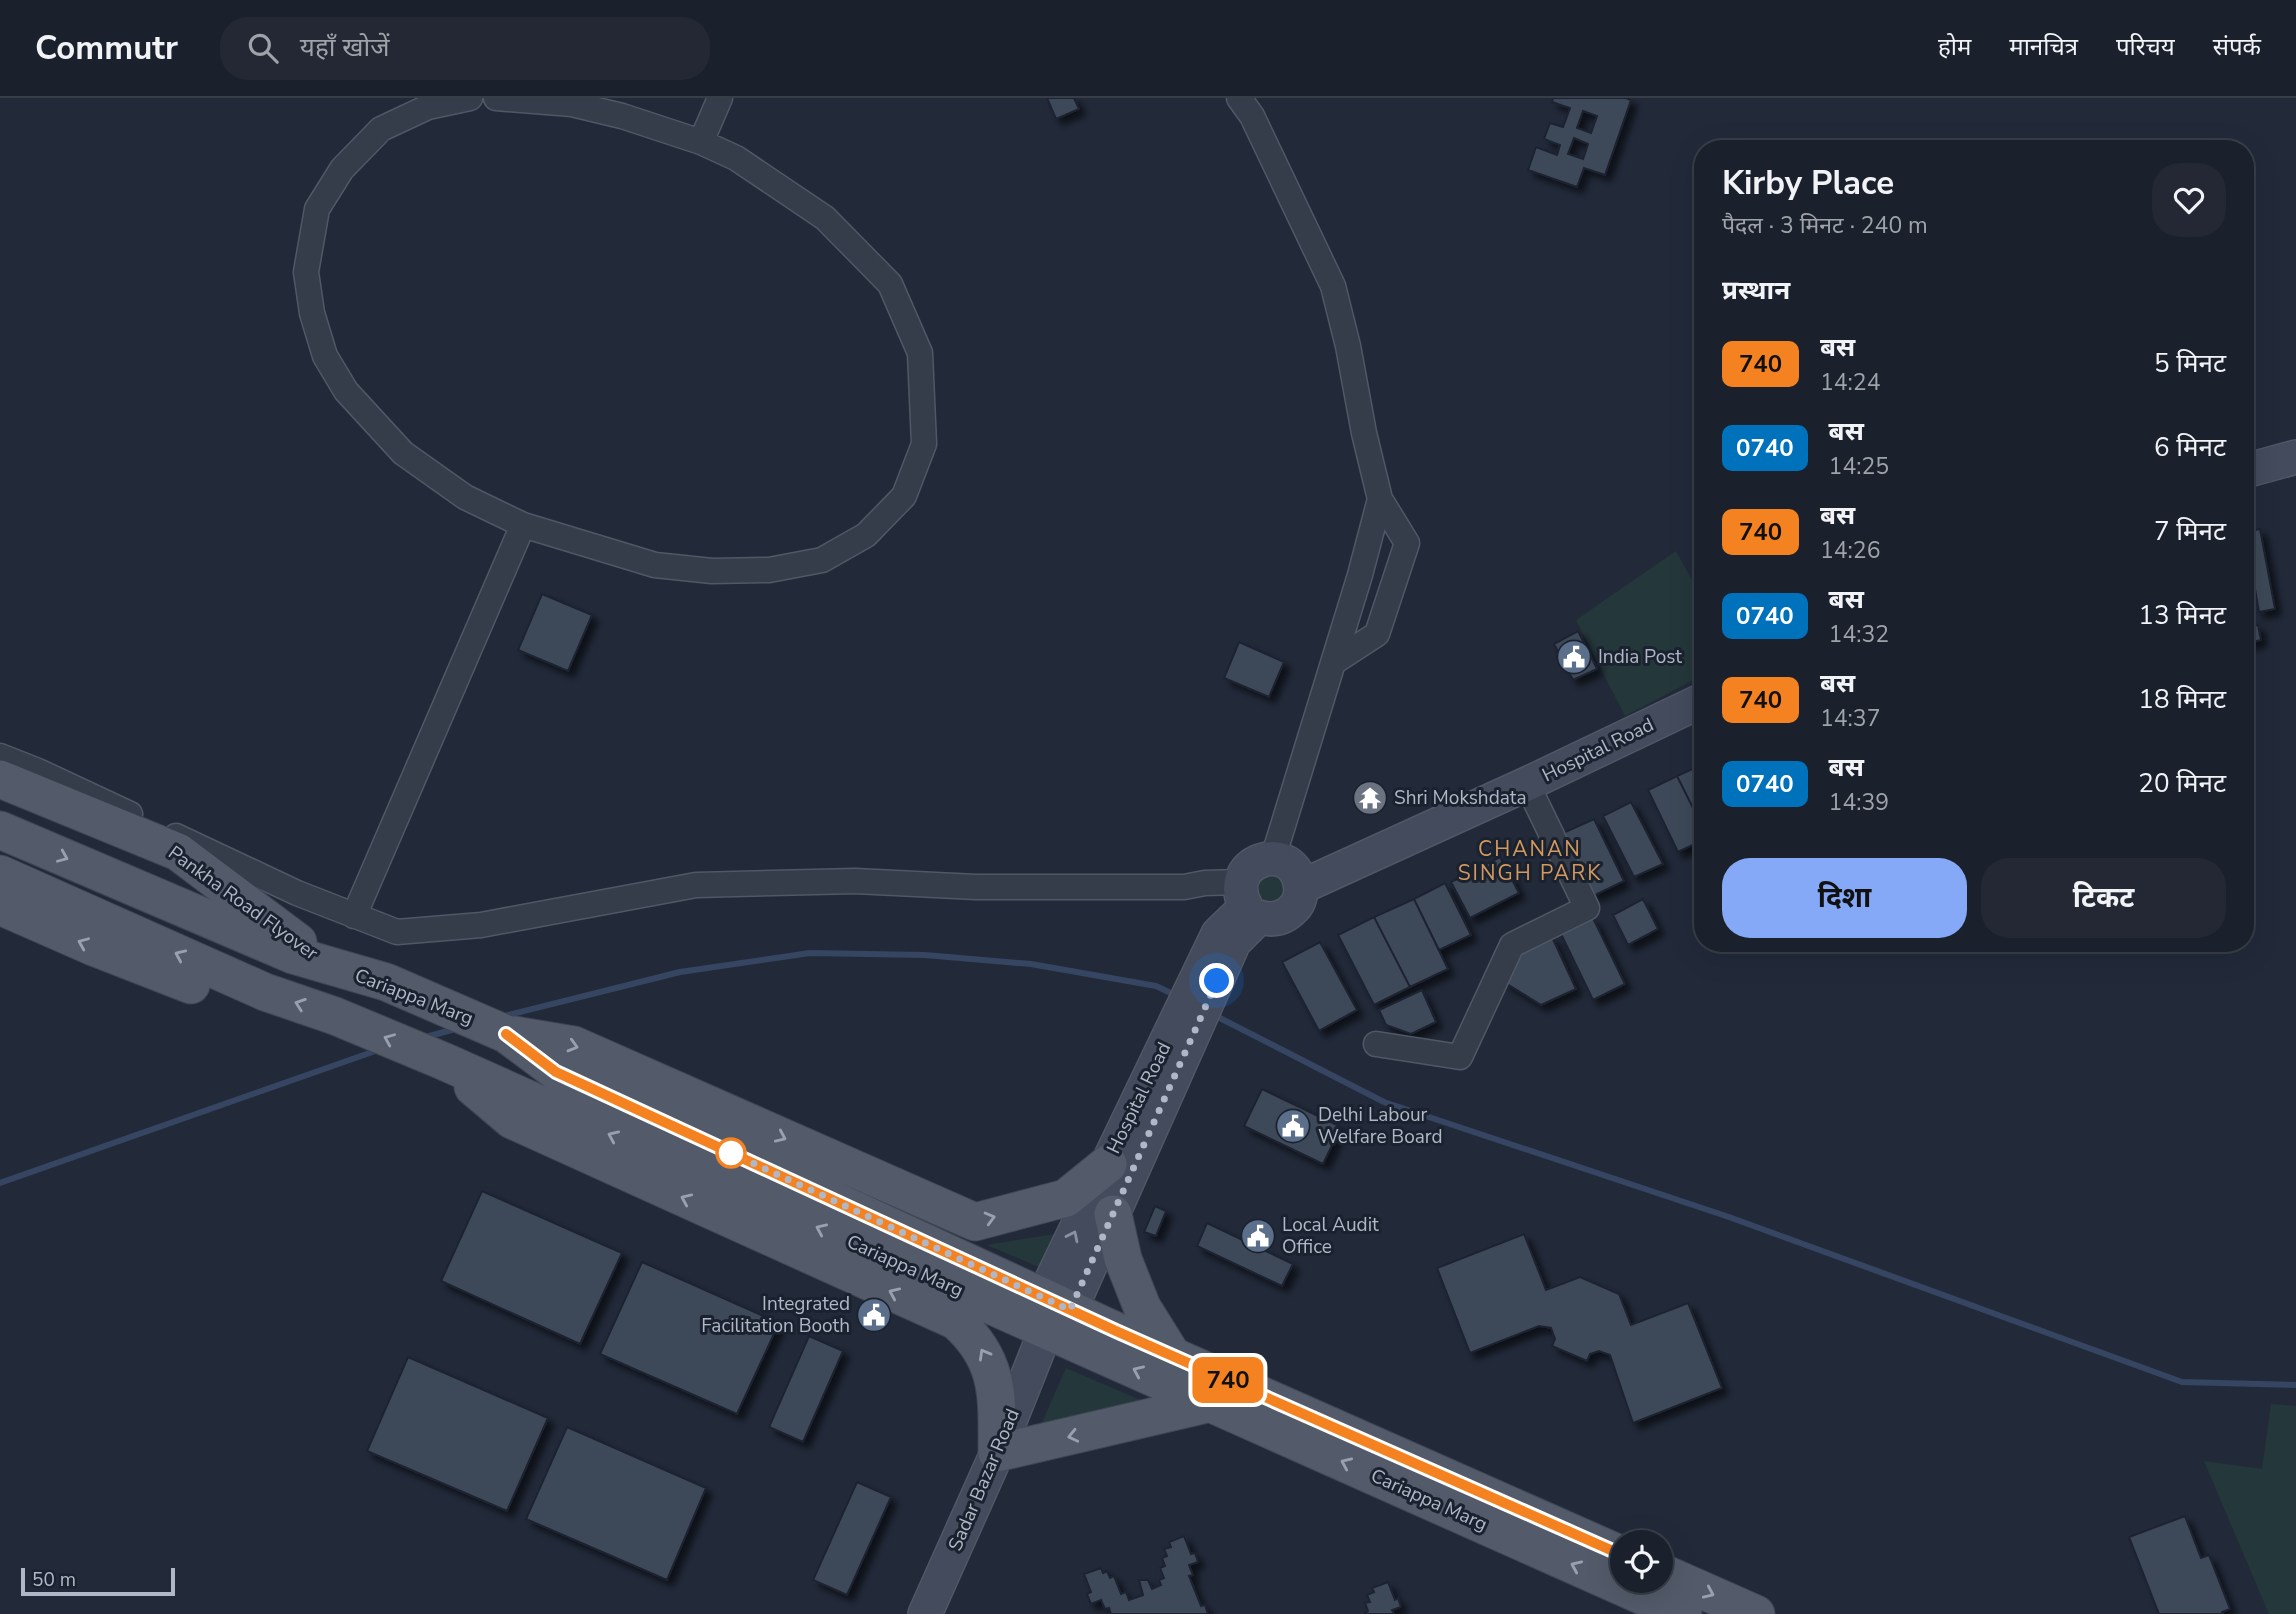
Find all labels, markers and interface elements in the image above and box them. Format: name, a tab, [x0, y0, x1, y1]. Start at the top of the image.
search box	[220, 17, 710, 80]
text: Commutr	[35, 26, 178, 71]
icon: search	[244, 29, 282, 67]
text: यहाँ खोजें	[300, 30, 389, 65]
text: होम	[1938, 31, 1971, 63]
text: मानचित्र	[2009, 31, 2078, 63]
text: परिचय	[2116, 31, 2175, 63]
text: संपर्क	[2213, 31, 2261, 63]
text: Kirby Place	[1722, 161, 1894, 206]
button: heart	[2152, 163, 2226, 237]
text: पैदल · 3 मिनट · 240 m	[1722, 210, 1928, 241]
text: प्रस्थान	[1722, 273, 1790, 308]
text: बस	[1820, 330, 1855, 365]
text: 5 मिनट	[2154, 346, 2226, 381]
text: 740	[1739, 348, 1782, 380]
text: 14:24	[1820, 367, 1880, 398]
text: बस	[1829, 414, 1864, 449]
text: 6 मिनट	[2154, 430, 2226, 465]
text: 0740	[1736, 432, 1794, 464]
text: 14:25	[1829, 451, 1889, 482]
text: बस	[1820, 498, 1855, 533]
text: 7 मिनट	[2154, 514, 2226, 549]
text: 740	[1739, 516, 1782, 548]
text: 14:26	[1820, 535, 1880, 566]
text: बस	[1829, 582, 1864, 617]
text: 13 मिनट	[2138, 598, 2226, 633]
text: 0740	[1736, 600, 1794, 632]
text: 14:32	[1829, 619, 1889, 650]
public building icon: India Post	[1555, 638, 1593, 676]
place label: India Post	[1598, 644, 1682, 670]
text: बस	[1820, 666, 1855, 701]
text: 18 मिनट	[2138, 682, 2226, 717]
text: 740	[1739, 684, 1782, 716]
text: 14:37	[1820, 703, 1880, 734]
street label: Hospital Road	[1538, 712, 1658, 788]
text: बस	[1829, 750, 1864, 785]
text: 20 मिनट	[2138, 766, 2226, 801]
text: 0740	[1736, 768, 1794, 800]
temple icon: Shri Mokshdata	[1351, 779, 1389, 817]
place label: Shri Mokshdata	[1394, 785, 1527, 811]
text: 14:39	[1829, 787, 1889, 818]
district label: CHANAN SINGH PARK	[1458, 835, 1602, 887]
street label: Pankha Road Flyover	[163, 840, 323, 966]
one-way arrow	[56, 849, 68, 863]
button: दिशा	[1722, 858, 1967, 938]
button: टिकट	[1981, 858, 2226, 938]
one-way arrow	[78, 937, 90, 951]
one-way arrow	[175, 949, 187, 963]
street label: Cariappa Marg	[351, 962, 477, 1032]
your location	[1199, 963, 1234, 998]
one-way arrow	[294, 998, 306, 1012]
one-way arrow	[383, 1033, 395, 1047]
one-way arrow	[566, 1038, 578, 1053]
street label: Hospital Road	[1101, 1038, 1177, 1158]
place label: Delhi Labour Welfare Board	[1318, 1102, 1443, 1150]
public building icon: Delhi Labour Welfare Board	[1274, 1107, 1312, 1145]
one-way arrow	[774, 1129, 787, 1143]
one-way arrow	[608, 1130, 620, 1144]
unlabelled marker	[716, 1138, 746, 1168]
one-way arrow	[681, 1193, 693, 1207]
one-way arrow	[984, 1212, 996, 1226]
place label: Local Audit Office	[1282, 1212, 1379, 1260]
public building icon: Local Audit Office	[1239, 1217, 1277, 1255]
one-way arrow	[816, 1223, 828, 1237]
street label: Cariappa Marg	[843, 1229, 967, 1303]
one-way arrow	[1065, 1231, 1079, 1243]
one-way arrow	[889, 1287, 901, 1301]
place label: Integrated Facilitation Booth	[701, 1291, 850, 1339]
public building icon: Integrated Facilitation Booth	[855, 1296, 893, 1334]
one-way arrow	[979, 1349, 992, 1362]
line badge: 740	[1188, 1357, 1268, 1403]
text: 740	[1206, 1364, 1250, 1396]
one-way arrow	[1133, 1365, 1145, 1379]
street label: Sadar Bazar Road	[942, 1405, 1026, 1555]
one-way arrow	[1067, 1427, 1079, 1442]
one-way arrow	[1341, 1457, 1353, 1471]
street label: Cariappa Marg	[1367, 1463, 1491, 1537]
map controls	[1610, 1530, 1673, 1593]
button: locate	[1610, 1530, 1673, 1593]
one-way arrow	[1571, 1560, 1583, 1574]
scale bar	[21, 1565, 175, 1597]
text: 50 m	[32, 1567, 76, 1593]
one-way arrow	[1701, 1585, 1714, 1599]

